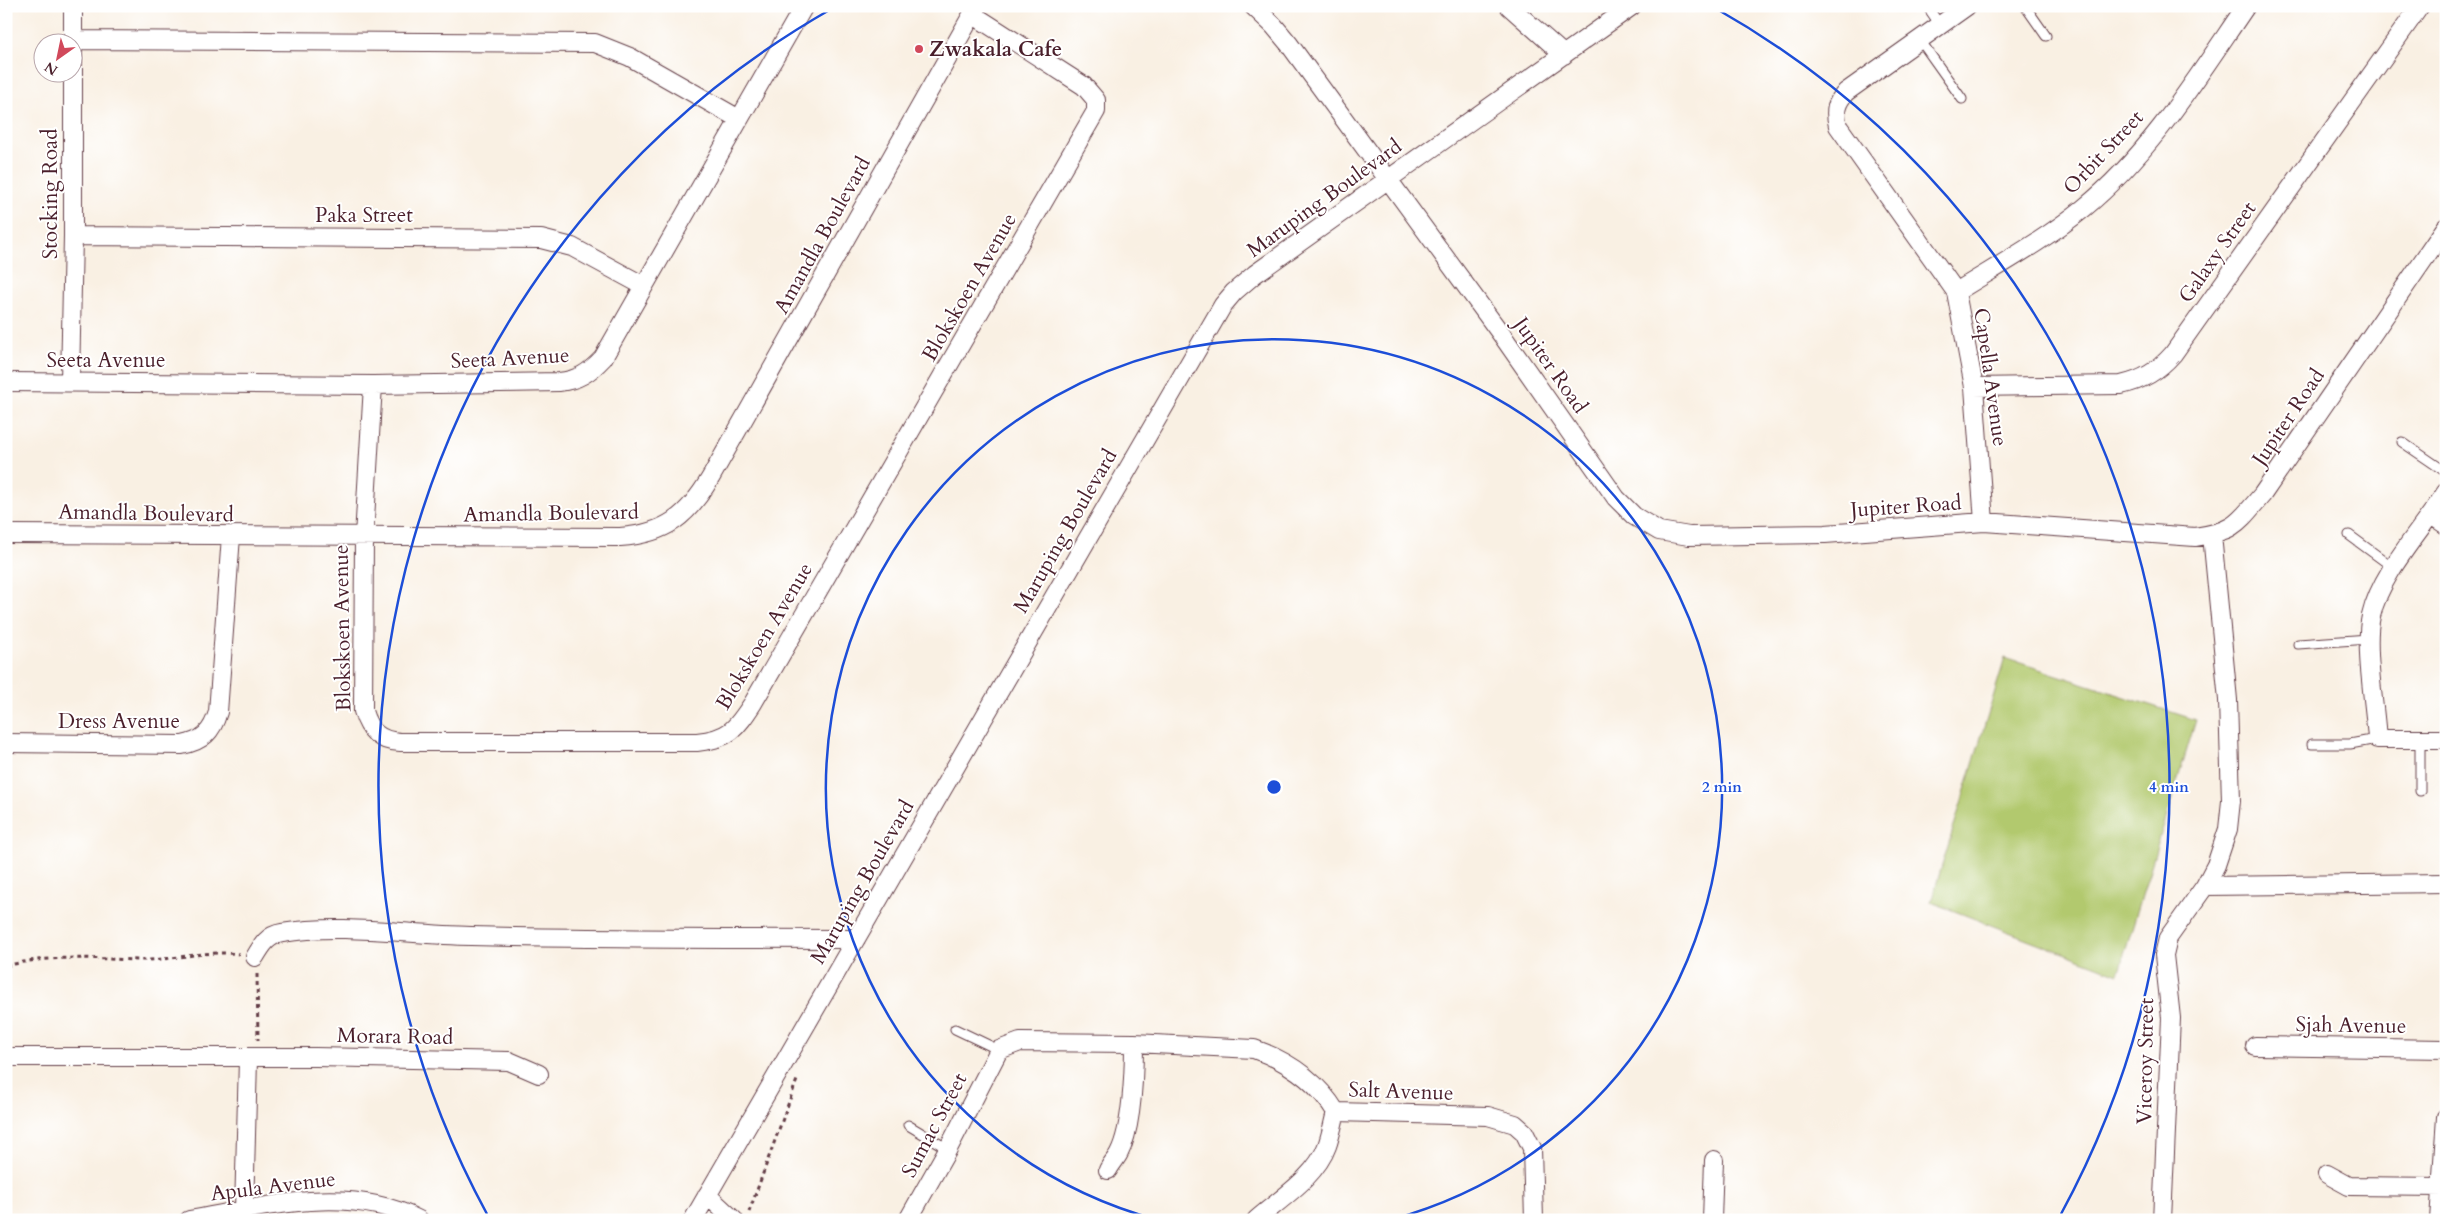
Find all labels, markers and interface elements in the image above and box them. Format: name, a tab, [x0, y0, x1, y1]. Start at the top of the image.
north arrow	[32, 32, 82, 82]
place label: Zwakala Cafe	[929, 35, 1062, 64]
marker: Zwakala Cafe	[913, 43, 925, 55]
text: N	[41, 57, 61, 80]
street label: Orbit Street	[2057, 104, 2150, 201]
street label: Stocking Road	[36, 129, 65, 259]
street label: Maruping Boulevard	[1241, 132, 1408, 265]
street label: Amandla Boulevard	[767, 151, 878, 319]
street label: Galaxy Street	[2172, 195, 2263, 309]
street label: Paka Street	[315, 201, 413, 230]
street label: Blokskoen Avenue	[915, 208, 1024, 367]
street label: Capella Avenue	[1966, 306, 2015, 448]
street label: Jupiter Road	[1505, 309, 1594, 419]
street label: Seeta Avenue	[450, 341, 570, 376]
street label: Seeta Avenue	[46, 346, 166, 375]
street label: Jupiter Road	[2244, 363, 2332, 474]
street label: Maruping Boulevard	[1007, 444, 1124, 619]
street label: Jupiter Road	[1846, 488, 1963, 525]
street label: Amandla Boulevard	[58, 497, 234, 530]
street label: Amandla Boulevard	[463, 497, 639, 530]
street label: Blokskoen Avenue	[327, 544, 358, 712]
street label: Blokskoen Avenue	[709, 557, 820, 715]
street label: Dress Avenue	[58, 707, 180, 736]
text: 2 min	[1702, 777, 1742, 797]
text: 4 min	[2149, 777, 2189, 797]
centre of rings	[1265, 778, 1283, 796]
street label: Maruping Boulevard	[804, 795, 921, 970]
street label: Viceroy Street	[2130, 997, 2161, 1125]
street label: Sjah Avenue	[2295, 1010, 2407, 1041]
street label: Morara Road	[337, 1021, 453, 1052]
street label: Sumac Street	[895, 1068, 974, 1183]
street label: Salt Avenue	[1348, 1075, 1454, 1108]
street label: Apula Avenue	[209, 1164, 337, 1209]

